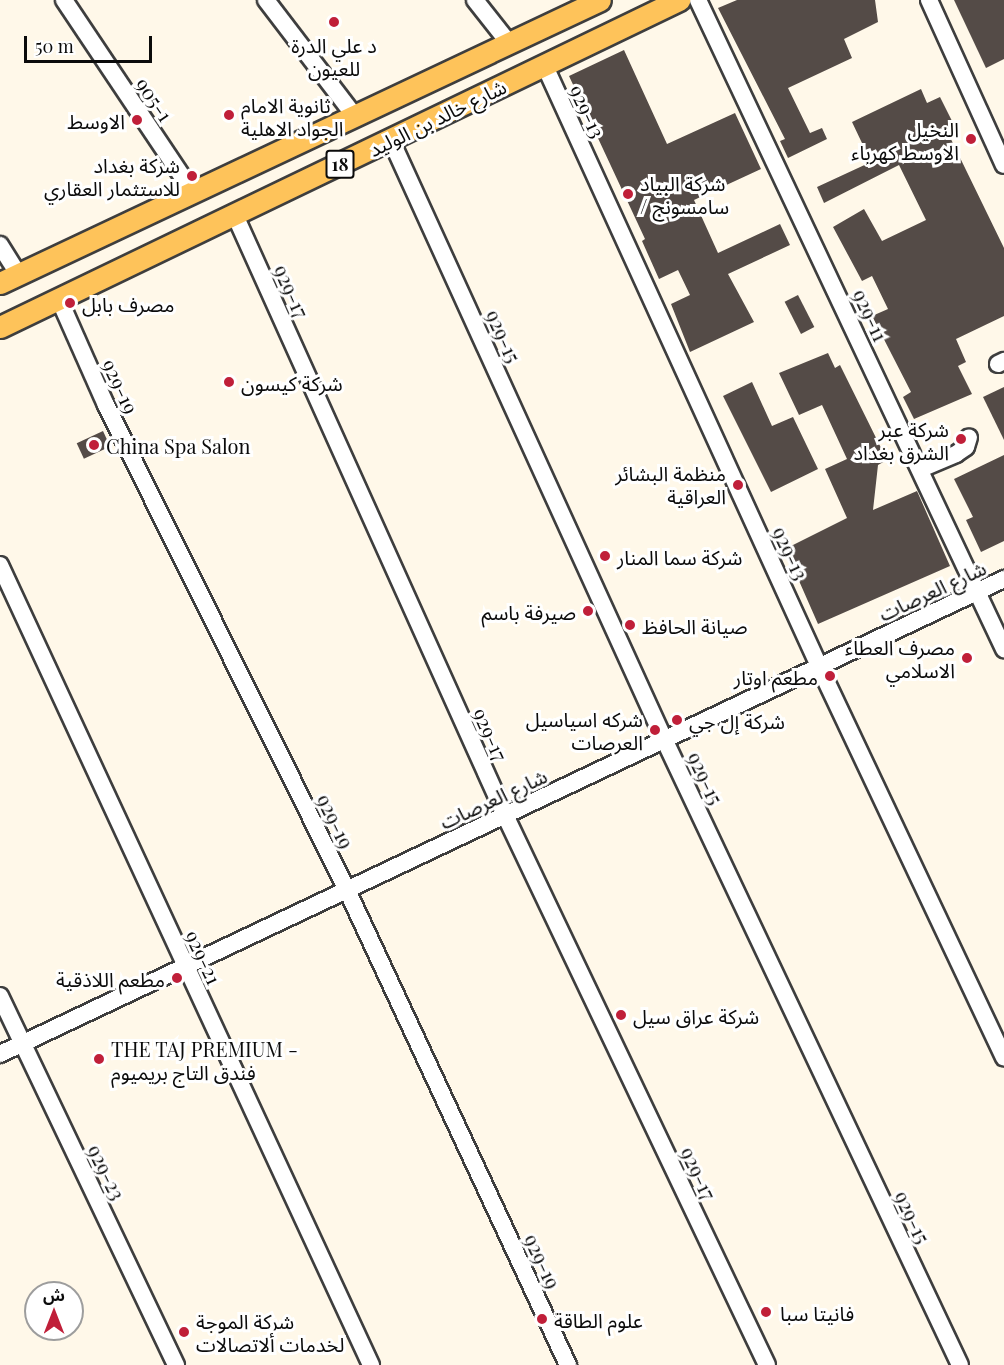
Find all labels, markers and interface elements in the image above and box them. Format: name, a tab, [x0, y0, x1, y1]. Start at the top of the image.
marker: د علي الدرة للعيون	[325, 13, 343, 31]
scale bar	[27, 24, 154, 62]
place label: د علي الدرة للعيون	[291, 33, 377, 80]
text: 50 m	[35, 34, 74, 58]
street label: 905-1	[132, 72, 178, 126]
street label: شارع خالد بن الوليد	[364, 73, 510, 161]
street label: 929-13	[565, 81, 611, 141]
place label: ثانوية الامام الجواد الاهلية	[241, 92, 343, 139]
place label: الاوسط	[67, 108, 125, 132]
marker: ثانوية الامام الجواد الاهلية	[222, 108, 236, 122]
marker: الاوسط	[130, 113, 144, 127]
place label: النخيل الاوسط كهرباء	[851, 116, 959, 163]
marker: النخيل الاوسط كهرباء	[964, 132, 978, 146]
road number: 18	[325, 149, 355, 179]
place label: شركة بغداد للاستثمار العقاري	[44, 152, 180, 199]
marker: شركة بغداد للاستثمار العقاري	[185, 169, 199, 183]
place label: شركة البياد / سامسونج	[640, 170, 729, 217]
marker: شركة البياد / سامسونج	[621, 187, 635, 201]
street label: 929-17	[270, 261, 314, 321]
street label: 929-11	[849, 285, 893, 345]
place label: مصرف بابل	[82, 291, 175, 315]
marker: مصرف بابل	[63, 296, 77, 310]
street label: 929-15	[482, 306, 526, 366]
street label: 929-19	[98, 355, 144, 417]
place label: شركة كيسون	[241, 370, 343, 394]
marker: شركة كيسون	[222, 375, 236, 389]
place label: شركة عبر الشرق بغداد	[854, 416, 949, 463]
marker: شركة عبر الشرق بغداد	[954, 432, 968, 446]
place label: China Spa Salon	[106, 433, 251, 457]
marker: China Spa Salon	[87, 438, 101, 452]
place label: منظمة البشائر العراقية	[615, 461, 726, 508]
marker: منظمة البشائر العراقية	[731, 478, 745, 492]
street label: 929-13	[768, 523, 814, 583]
place label: شركة سما المنار	[617, 544, 742, 568]
marker: شركة سما المنار	[598, 549, 612, 563]
street label: شارع العرصات	[875, 555, 989, 625]
place label: صيرفة باسم	[481, 599, 576, 623]
marker: صيرفة باسم	[581, 604, 595, 618]
place label: صيانة الحافظ	[642, 613, 747, 637]
marker: صيانة الحافظ	[623, 618, 637, 632]
place label: مصرف العطاء الاسلامي	[845, 634, 955, 681]
marker: مصرف العطاء الاسلامي	[960, 651, 974, 665]
place label: مطعم اوتار	[734, 664, 818, 688]
marker: مطعم اوتار	[823, 669, 837, 683]
street label: 929-17	[469, 704, 513, 764]
place label: شركه اسياسيل العرصات	[526, 706, 643, 753]
place label: شركة إل جي	[689, 708, 785, 732]
marker: شركة إل جي	[670, 713, 684, 727]
marker: شركه اسياسيل العرصات	[648, 723, 662, 737]
street label: 929-15	[683, 748, 729, 808]
street label: شارع العرصات	[436, 763, 550, 833]
street label: 929-19	[313, 790, 359, 852]
street label: 929-21	[181, 926, 227, 988]
place label: مطعم اللاذقية	[56, 966, 165, 990]
marker: مطعم اللاذقية	[170, 971, 184, 985]
place label: شركة عراق سيل	[633, 1003, 759, 1027]
marker: شركة عراق سيل	[614, 1008, 628, 1022]
place label: THE TAJ PREMIUM - فندق التاج بريميوم	[111, 1036, 298, 1083]
marker: THE TAJ PREMIUM - فندق التاج بريميوم	[92, 1052, 106, 1066]
street label: 929-23	[83, 1140, 131, 1204]
street label: 929-17	[676, 1143, 722, 1203]
street label: 929-15	[890, 1187, 936, 1247]
street label: 929-19	[520, 1230, 566, 1292]
north arrow	[24, 1281, 84, 1341]
text: ش	[43, 1284, 65, 1305]
place label: فانيتا سبا	[780, 1300, 854, 1324]
marker: فانيتا سبا	[757, 1303, 775, 1321]
place label: علوم الطاقة	[554, 1307, 643, 1331]
place label: شركة الموجة لخدمات ألاتصالات	[196, 1308, 344, 1355]
marker: علوم الطاقة	[535, 1312, 549, 1326]
marker: شركة الموجة لخدمات ألاتصالات	[177, 1325, 191, 1339]

